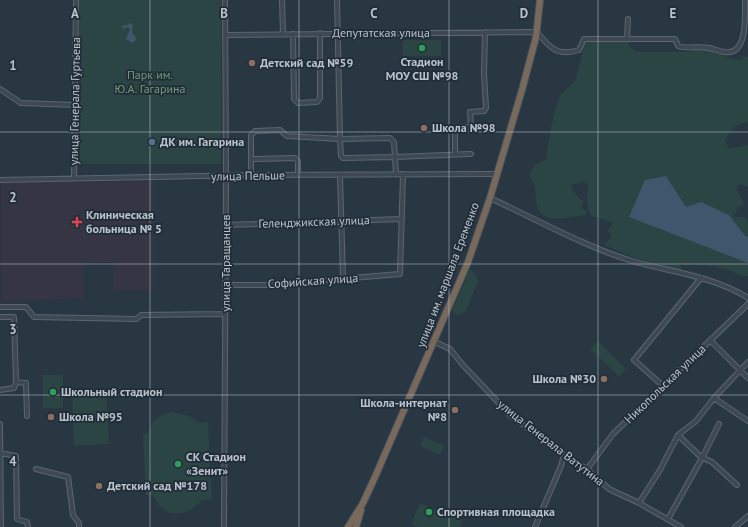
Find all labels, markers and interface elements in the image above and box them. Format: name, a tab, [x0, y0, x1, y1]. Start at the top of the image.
text: A	[71, 5, 79, 22]
text: B	[220, 5, 228, 22]
text: C	[370, 5, 378, 22]
text: D	[520, 5, 528, 22]
text: E	[670, 5, 677, 22]
street label: Депутатская улица	[332, 25, 430, 40]
street label: улица Генерала Гуртьева	[66, 37, 83, 165]
marker: Стадион МОУ СШ №98	[417, 43, 427, 53]
place label: Стадион МОУ СШ №98	[386, 54, 458, 83]
place label: Детский сад №59	[260, 55, 353, 70]
text: 1	[9, 57, 17, 74]
marker: Детский сад №59	[247, 58, 257, 68]
park label: Парк им. Ю.А. Гагарина	[115, 67, 185, 96]
place label: Школа №98	[432, 120, 496, 135]
marker: Школа №98	[419, 123, 429, 133]
place label: ДК им. Гагарина	[160, 134, 244, 149]
marker: ДК им. Гагарина	[147, 137, 157, 147]
street label: улица Пельше	[211, 167, 285, 184]
text: 2	[9, 189, 17, 206]
street label: улица им. маршала Еременко	[413, 200, 482, 350]
place label: Клиническая больница № 5	[86, 207, 162, 236]
street label: Геленджикская улица	[258, 212, 370, 231]
street label: улица Таращанцев	[218, 214, 233, 312]
marker: Клиническая больница № 5	[71, 216, 83, 228]
street label: Софийская улица	[267, 270, 359, 291]
text: 3	[9, 321, 17, 338]
street label: Никопольская улица	[621, 341, 709, 426]
place label: Школа №30	[532, 371, 596, 386]
marker: Школа №30	[599, 374, 609, 384]
place label: Школьный стадион	[61, 384, 162, 399]
marker: Школьный стадион	[48, 387, 58, 397]
place label: Школа-интернат №8	[360, 395, 447, 424]
street label: улица Генерала Ватутина	[495, 396, 608, 489]
marker: Школа-интернат №8	[450, 405, 460, 415]
place label: Школа №95	[59, 409, 123, 424]
marker: Школа №95	[46, 412, 56, 422]
place label: СК Стадион «Зенит»	[186, 449, 246, 478]
text: 4	[9, 453, 17, 470]
marker: СК Стадион «Зенит»	[173, 459, 183, 469]
place label: Детский сад №178	[107, 478, 207, 493]
marker: Детский сад №178	[94, 481, 104, 491]
place label: Спортивная площадка	[437, 504, 555, 519]
marker: Спортивная площадка	[424, 507, 434, 517]

